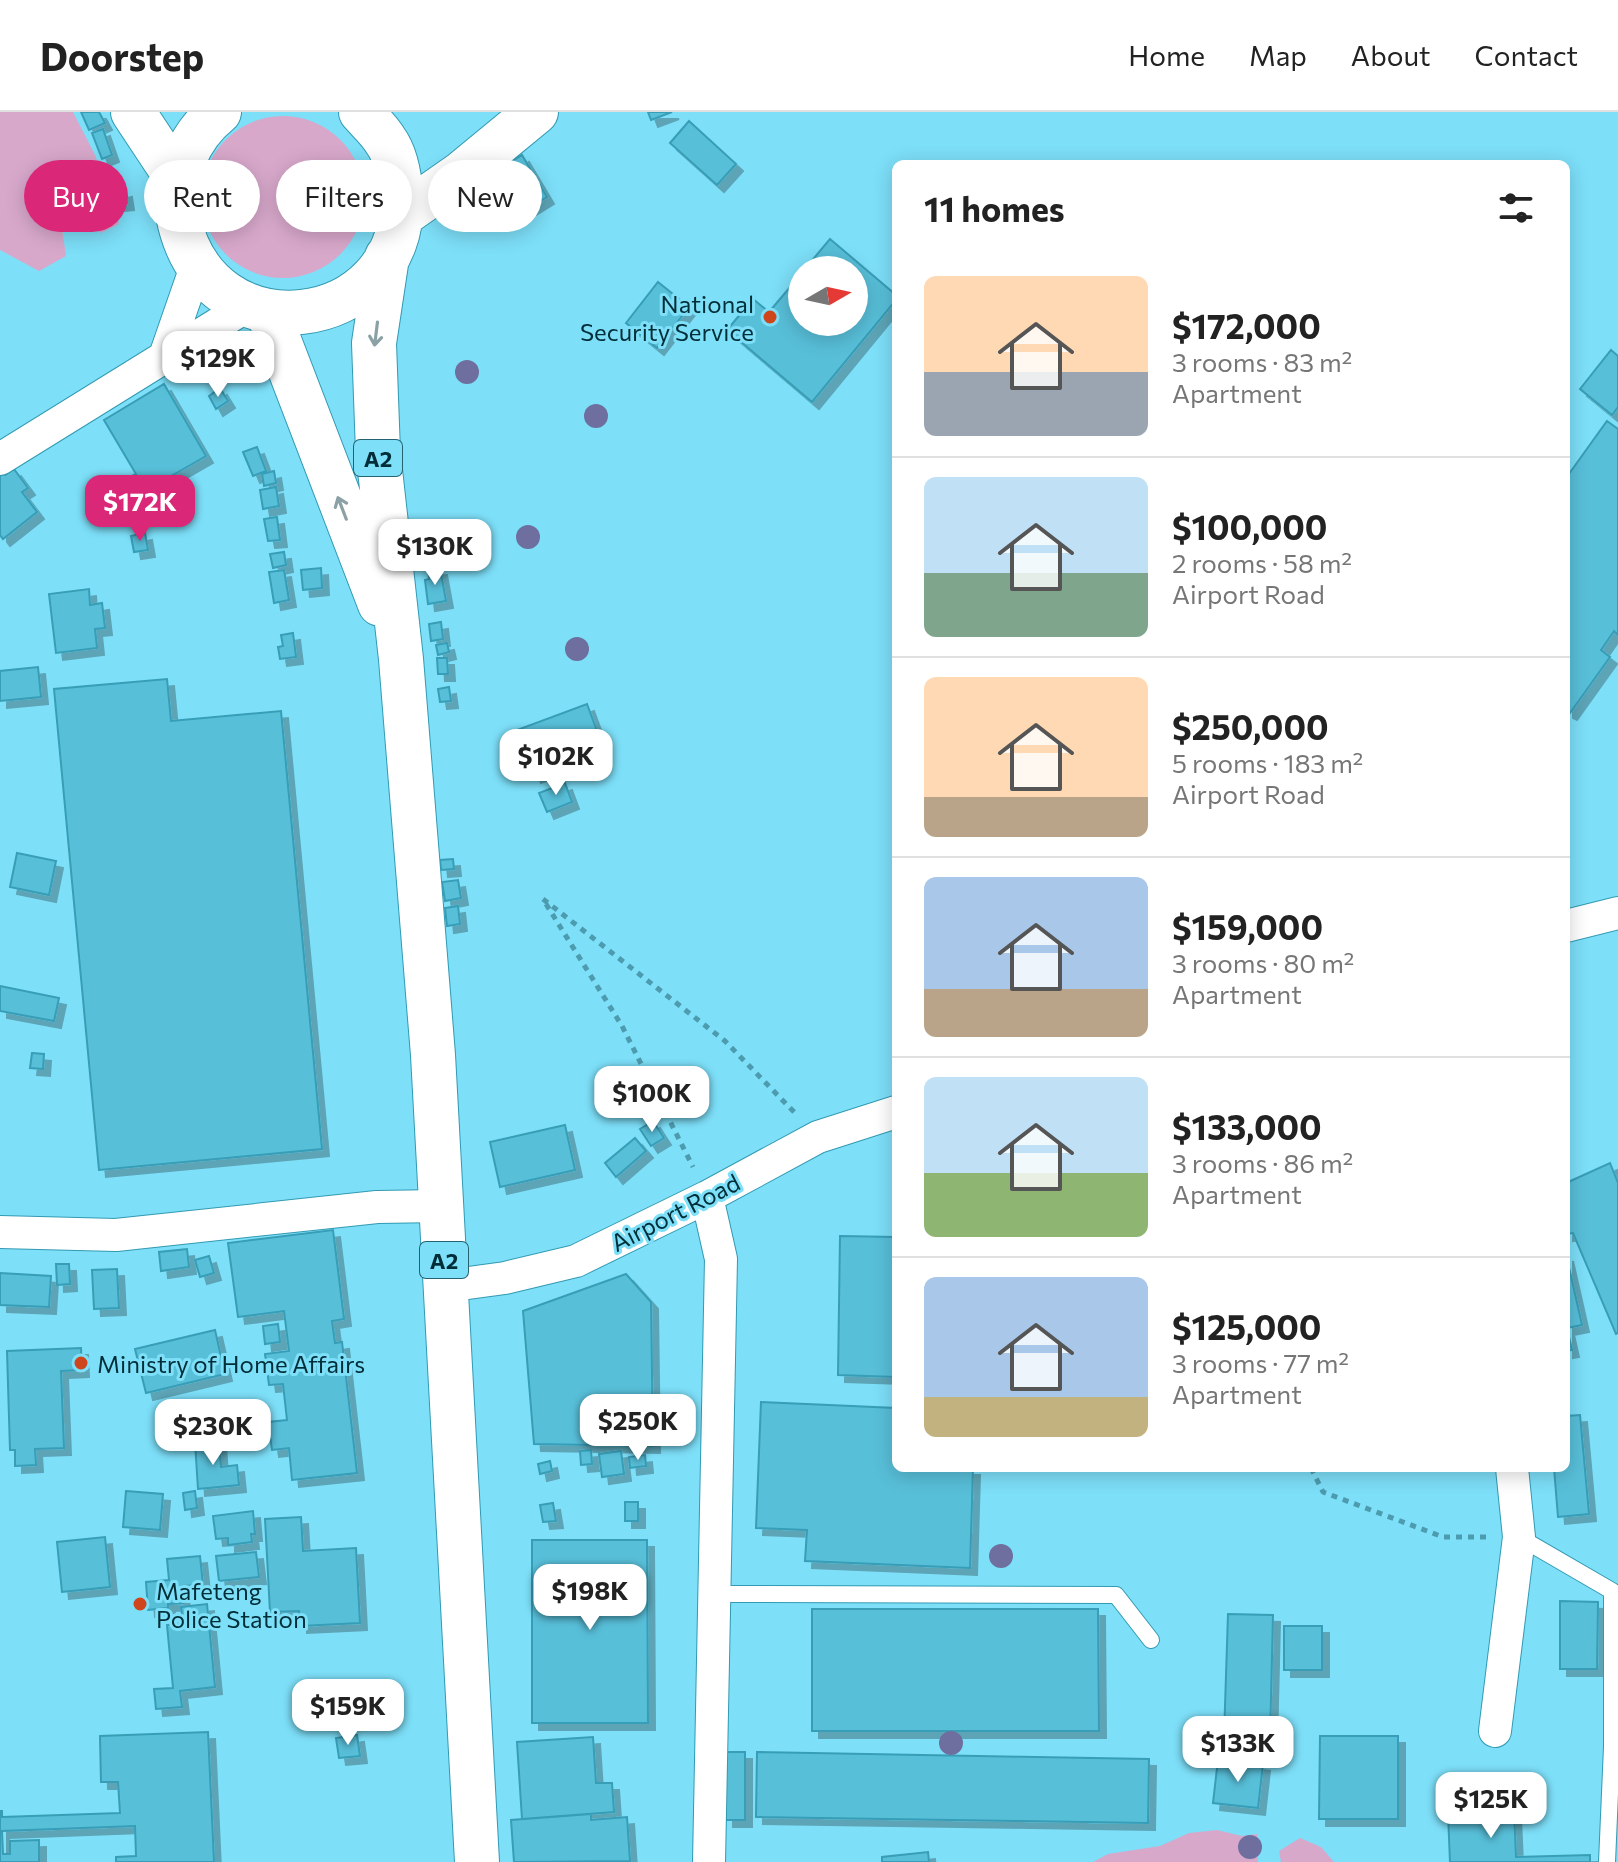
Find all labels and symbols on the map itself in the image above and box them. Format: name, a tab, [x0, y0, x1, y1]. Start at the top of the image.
north arrow	[788, 256, 868, 336]
place label: National Security Service	[580, 289, 754, 346]
marker: National Security Service	[761, 308, 779, 326]
one-way arrow	[368, 321, 383, 346]
pin: $129K	[162, 331, 274, 399]
road number: A2	[354, 440, 402, 476]
pin: $172K	[84, 475, 196, 543]
one-way arrow	[334, 496, 348, 521]
pin: $130K	[379, 519, 491, 587]
pin: $102K	[500, 729, 612, 797]
pin: $100K	[596, 1066, 708, 1134]
street label: Airport Road	[606, 1167, 744, 1257]
road number: A2	[420, 1242, 468, 1278]
place label: Ministry of Home Affairs	[97, 1349, 365, 1378]
marker: Ministry of Home Affairs	[72, 1354, 90, 1372]
pin: $250K	[582, 1394, 694, 1462]
pin: $230K	[157, 1399, 269, 1467]
pin: $198K	[534, 1564, 646, 1632]
place label: Mafeteng Police Station	[156, 1576, 307, 1633]
marker: Mafeteng Police Station	[131, 1595, 149, 1613]
pin: $159K	[292, 1679, 404, 1747]
pin: $133K	[1182, 1716, 1294, 1784]
pin: $125K	[1435, 1772, 1547, 1840]

